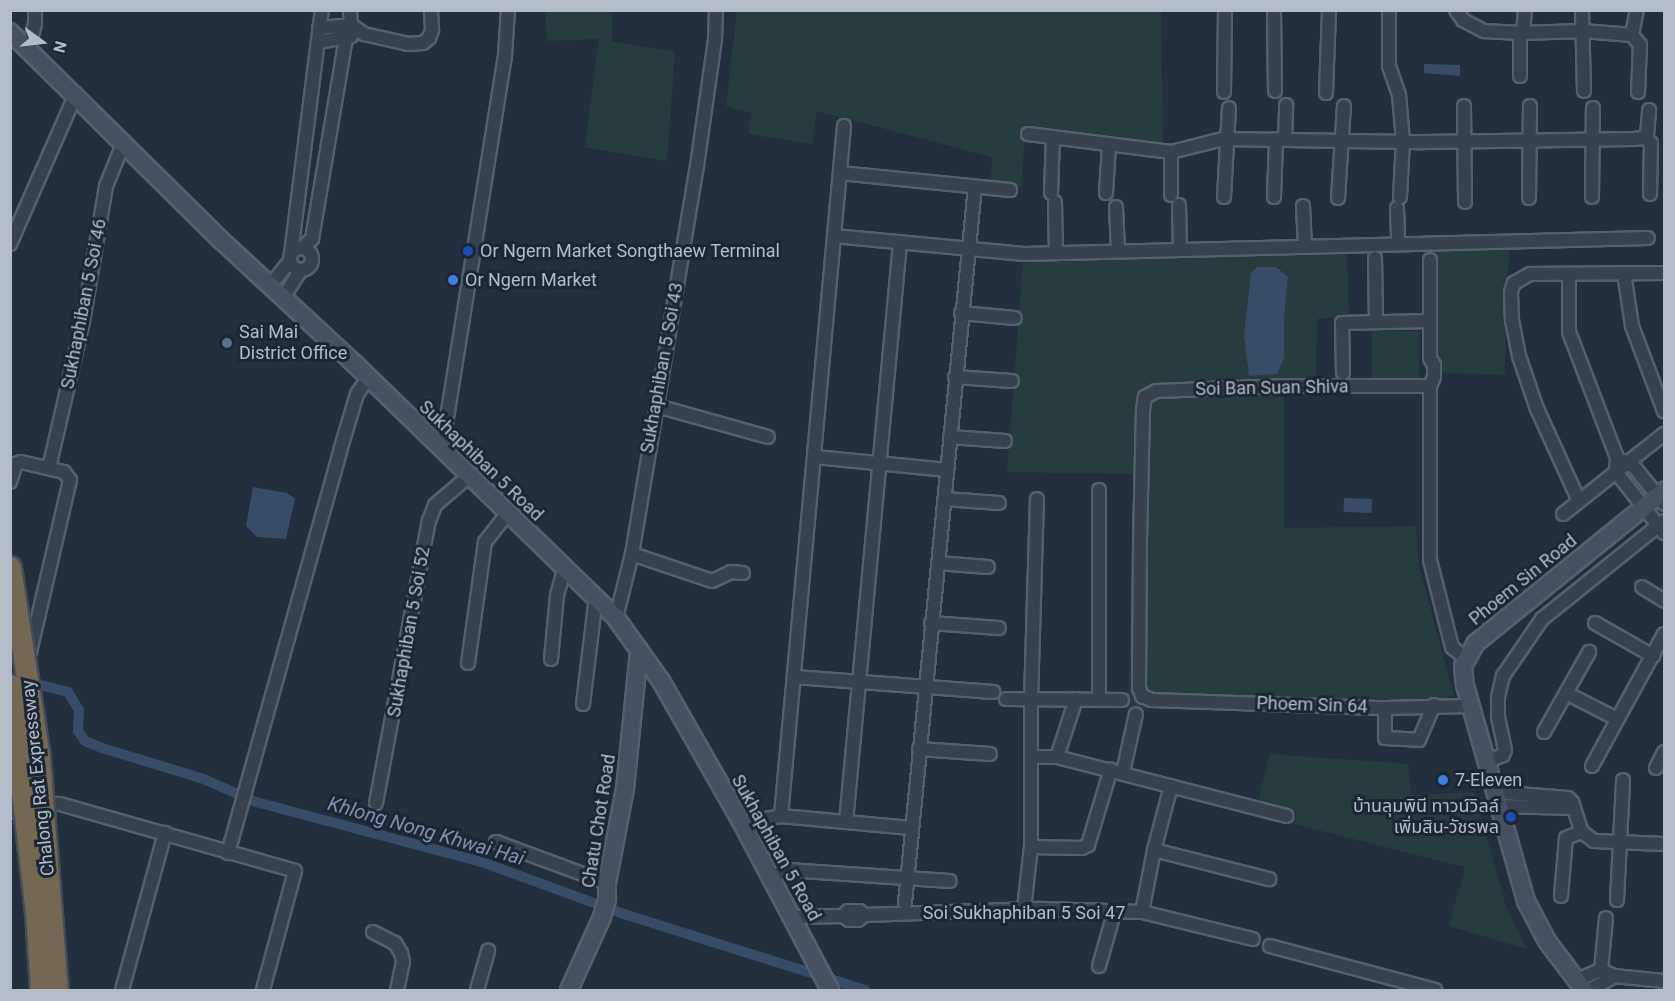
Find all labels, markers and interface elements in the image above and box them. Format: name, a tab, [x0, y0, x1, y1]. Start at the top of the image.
north arrow	[12, 12, 72, 72]
text: N	[49, 39, 71, 55]
street label: Sukhaphiban 5 Soi 46	[57, 217, 111, 391]
place label: Or Ngern Market Songthaew Terminal	[480, 240, 780, 262]
marker: Or Ngern Market Songthaew Terminal	[461, 244, 475, 258]
place label: Or Ngern Market	[465, 269, 597, 291]
marker: Or Ngern Market	[446, 273, 460, 287]
street label: Sukhaphiban 5 Soi 43	[636, 281, 688, 455]
place label: Sai Mai District Office	[239, 322, 347, 364]
marker: Sai Mai District Office	[220, 336, 234, 350]
street label: Soi Ban Suan Shiva	[1195, 376, 1349, 400]
street label: Sukhaphiban 5 Road	[415, 396, 547, 526]
street label: Phoem Sin Road	[1465, 530, 1581, 630]
street label: Sukhaphiban 5 Soi 52	[383, 545, 435, 719]
street label: Chalong Rat Expressway	[17, 679, 59, 877]
street label: Phoem Sin 64	[1256, 692, 1368, 718]
street label: Chatu Chot Road	[578, 753, 620, 889]
place label: 7-Eleven	[1455, 769, 1522, 791]
street label: Sukhaphiban 5 Road	[727, 771, 825, 925]
marker: 7-Eleven	[1436, 773, 1450, 787]
water label: Khlong Nong Khwai Hai	[325, 791, 527, 871]
place label: บ้านลุมพินี ทาวน์วิลล์ เพิ่มสิน-วัชรพล	[1353, 796, 1499, 838]
marker: บ้านลุมพินี ทาวน์วิลล์ เพิ่มสิน-วัชรพล	[1504, 810, 1518, 824]
street label: Soi Sukhaphiban 5 Soi 47	[923, 902, 1125, 924]

